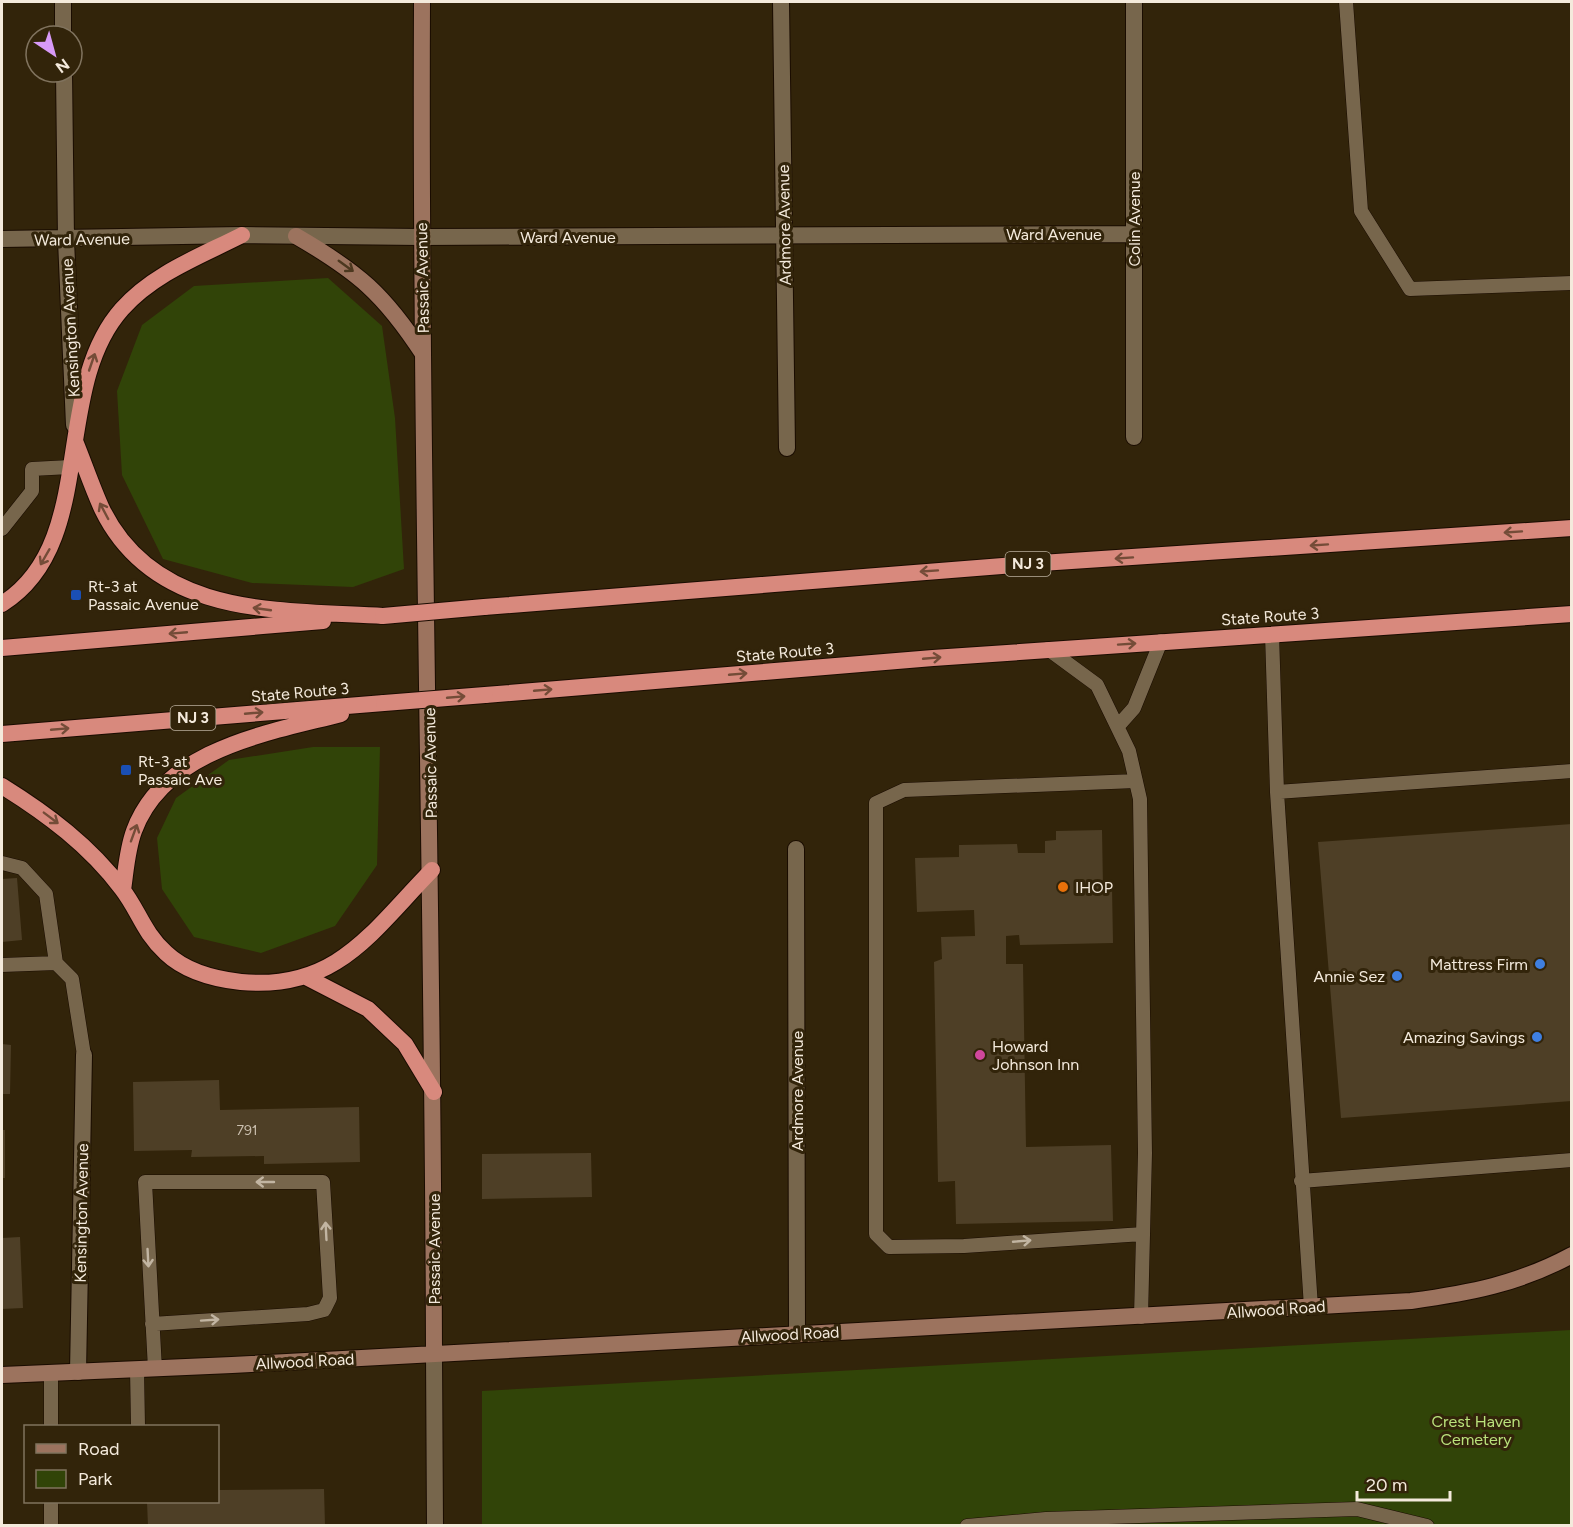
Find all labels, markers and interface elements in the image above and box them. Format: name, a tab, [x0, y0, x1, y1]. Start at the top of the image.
north arrow	[24, 24, 84, 84]
text: N	[52, 54, 73, 77]
street label: Ardmore Avenue	[774, 164, 795, 286]
street label: Colin Avenue	[1125, 171, 1144, 267]
street label: Passaic Avenue	[412, 222, 433, 334]
street label: Ward Avenue	[1006, 225, 1102, 244]
street label: Ward Avenue	[520, 228, 616, 247]
street label: Ward Avenue	[34, 229, 130, 250]
street label: Kensington Avenue	[57, 258, 84, 398]
one-way arrow	[338, 260, 354, 273]
one-way arrow	[87, 353, 98, 372]
one-way arrow	[98, 502, 109, 520]
one-way arrow	[1504, 527, 1524, 538]
one-way arrow	[1309, 539, 1329, 550]
one-way arrow	[39, 548, 51, 565]
road number: NJ 3	[1006, 552, 1050, 576]
one-way arrow	[1115, 552, 1134, 563]
one-way arrow	[920, 566, 940, 577]
place label: Rt-3 at Passaic Avenue	[88, 577, 199, 614]
marker: Rt-3 at Passaic Avenue	[69, 588, 83, 602]
one-way arrow	[253, 603, 272, 614]
street label: State Route 3	[1220, 604, 1320, 629]
one-way arrow	[169, 628, 189, 639]
one-way arrow	[1116, 638, 1136, 649]
street label: State Route 3	[735, 639, 835, 666]
one-way arrow	[922, 652, 942, 663]
one-way arrow	[727, 668, 747, 679]
street label: State Route 3	[250, 679, 350, 706]
one-way arrow	[533, 684, 553, 695]
one-way arrow	[445, 691, 465, 702]
road number: NJ 3	[170, 706, 216, 730]
street label: Passaic Avenue	[420, 707, 441, 819]
one-way arrow	[244, 708, 264, 719]
one-way arrow	[49, 724, 69, 735]
place label: Rt-3 at Passaic Ave	[138, 752, 222, 789]
marker: Rt-3 at Passaic Ave	[119, 763, 133, 777]
one-way arrow	[42, 811, 58, 824]
one-way arrow	[130, 824, 141, 843]
place label: IHOP	[1075, 878, 1113, 897]
marker: IHOP	[1056, 880, 1070, 894]
place label: Mattress Firm	[1430, 955, 1528, 974]
marker: Mattress Firm	[1533, 957, 1547, 971]
place label: Annie Sez	[1313, 967, 1385, 986]
marker: Annie Sez	[1390, 969, 1404, 983]
place label: Amazing Savings	[1403, 1028, 1525, 1047]
street label: Ardmore Avenue	[788, 1030, 807, 1151]
marker: Amazing Savings	[1530, 1030, 1544, 1044]
place label: Howard Johnson Inn	[992, 1037, 1079, 1074]
marker: Howard Johnson Inn	[973, 1048, 987, 1062]
house number: 791	[236, 1122, 258, 1139]
street label: Kensington Avenue	[71, 1143, 92, 1283]
one-way arrow	[255, 1176, 275, 1188]
street label: Passaic Avenue	[425, 1193, 444, 1304]
one-way arrow	[320, 1221, 331, 1241]
one-way arrow	[1011, 1236, 1031, 1247]
one-way arrow	[143, 1247, 154, 1267]
street label: Allwood Road	[1226, 1297, 1326, 1322]
one-way arrow	[199, 1315, 219, 1326]
street label: Allwood Road	[740, 1322, 840, 1347]
street label: Allwood Road	[255, 1349, 355, 1374]
park label: Crest Haven Cemetery	[1432, 1412, 1521, 1449]
legend	[24, 1425, 219, 1503]
text: Road	[78, 1438, 119, 1460]
scale bar	[1357, 1464, 1450, 1502]
text: Park	[78, 1468, 113, 1490]
text: 20 m	[1366, 1474, 1407, 1496]

